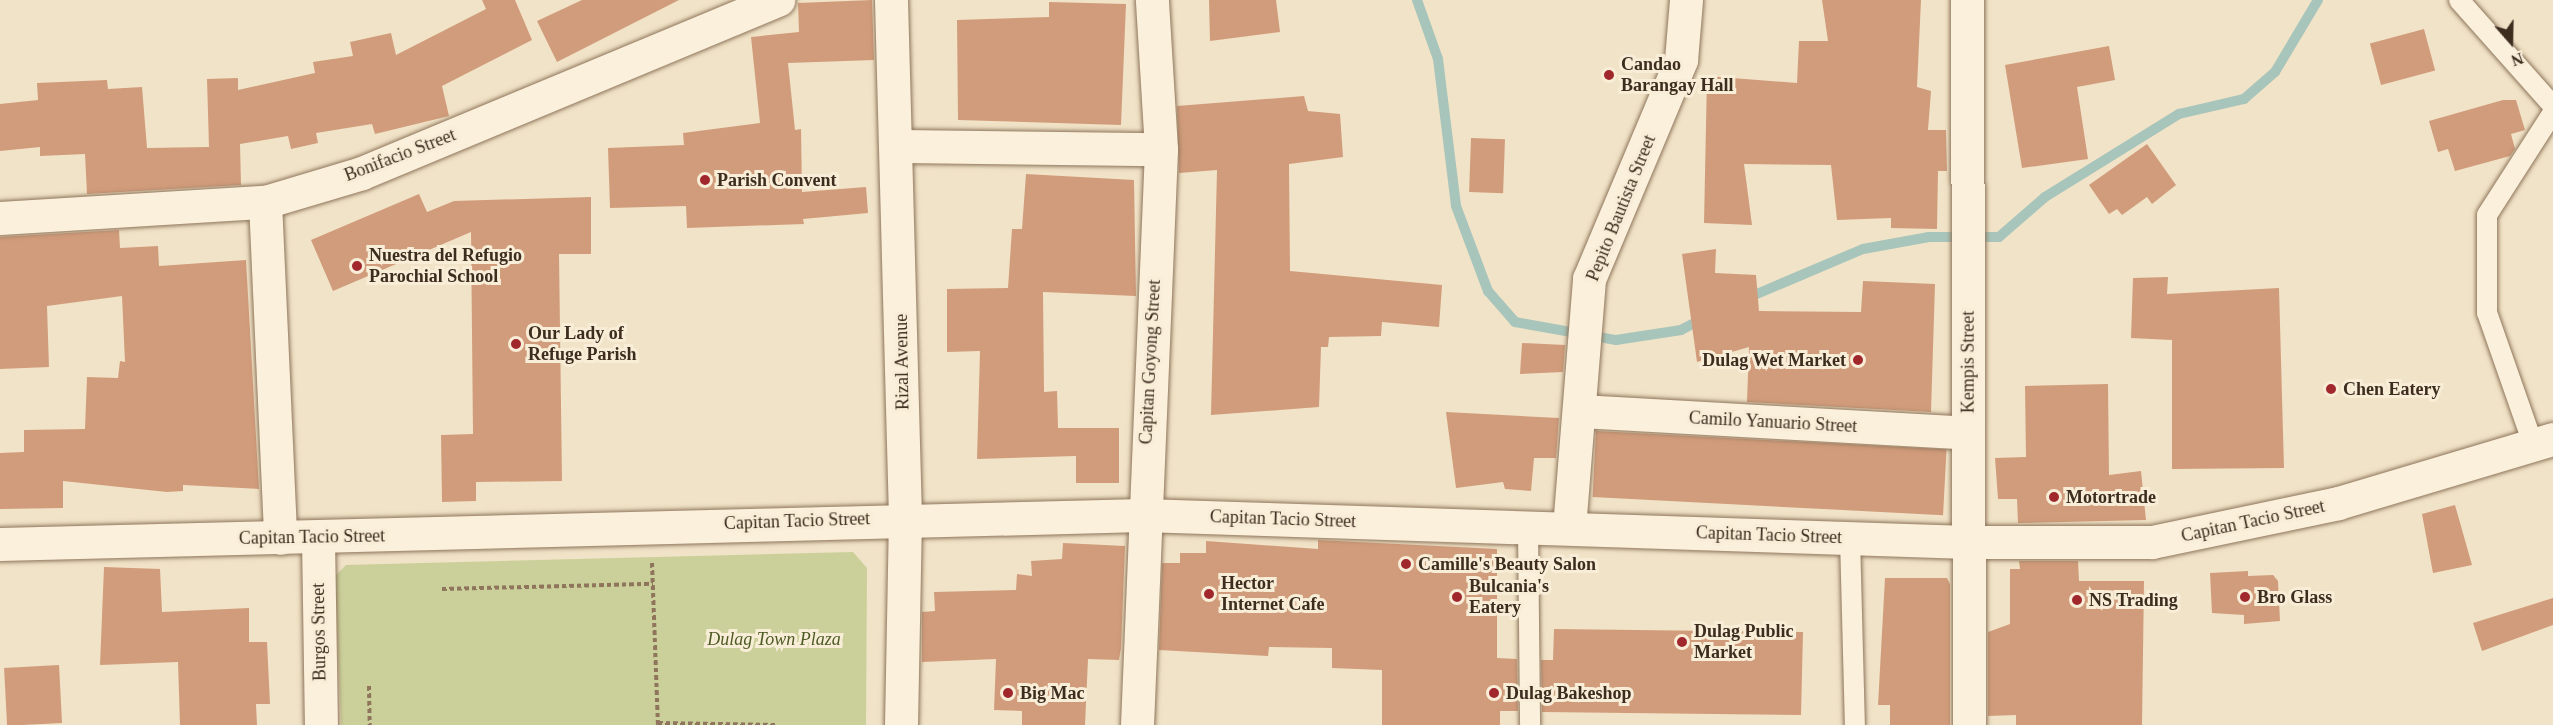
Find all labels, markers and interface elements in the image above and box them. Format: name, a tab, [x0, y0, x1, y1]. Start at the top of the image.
north arrow	[2481, 12, 2541, 72]
text: N	[2509, 49, 2526, 69]
place label: Candao Barangay Hall	[1621, 54, 1734, 97]
marker: Candao Barangay Hall	[1602, 68, 1616, 82]
street label: Bonifacio Street	[341, 124, 459, 186]
street label: Pepito Bautista Street	[1582, 132, 1660, 284]
place label: Parish Convent	[717, 169, 837, 191]
marker: Parish Convent	[698, 173, 712, 187]
place label: Nuestra del Refugio Parochial School	[369, 245, 522, 288]
marker: Nuestra del Refugio Parochial School	[350, 259, 364, 273]
street label: Capitan Goyong Street	[1135, 279, 1165, 445]
street label: Kempis Street	[1957, 311, 1979, 413]
street label: Rizal Avenue	[890, 313, 914, 411]
place label: Our Lady of Refuge Parish	[528, 323, 636, 366]
marker: Our Lady of Refuge Parish	[509, 337, 523, 351]
place label: Dulag Wet Market	[1702, 349, 1846, 371]
marker: Dulag Wet Market	[1851, 353, 1865, 367]
place label: Chen Eatery	[2343, 378, 2440, 400]
marker: Chen Eatery	[2324, 382, 2338, 396]
street label: Camilo Yanuario Street	[1688, 407, 1858, 437]
place label: Motortrade	[2066, 486, 2156, 508]
marker: Motortrade	[2047, 490, 2061, 504]
street label: Capitan Tacio Street	[2179, 495, 2327, 547]
street label: Capitan Tacio Street	[1209, 506, 1357, 532]
street label: Capitan Tacio Street	[723, 508, 871, 534]
street label: Capitan Tacio Street	[1695, 522, 1843, 548]
street label: Capitan Tacio Street	[238, 525, 386, 549]
place label: Camille's Beauty Salon	[1418, 553, 1596, 575]
marker: Camille's Beauty Salon	[1399, 557, 1413, 571]
place label: Hector Internet Cafe	[1221, 573, 1324, 616]
place label: Bulcania's Eatery	[1469, 576, 1549, 618]
street label: Burgos Street	[307, 583, 331, 681]
place label: Bro Glass	[2257, 586, 2332, 608]
marker: Hector Internet Cafe	[1202, 587, 1216, 601]
place label: NS Trading	[2089, 589, 2178, 611]
marker: Bulcania's Eatery	[1450, 590, 1464, 604]
marker: Bro Glass	[2238, 590, 2252, 604]
marker: NS Trading	[2070, 593, 2084, 607]
place label: Dulag Public Market	[1694, 621, 1794, 664]
park label: Dulag Town Plaza	[707, 628, 841, 650]
marker: Dulag Public Market	[1675, 635, 1689, 649]
place label: Big Mac	[1020, 682, 1084, 704]
place label: Dulag Bakeshop	[1506, 682, 1632, 704]
marker: Big Mac	[1001, 686, 1015, 700]
marker: Dulag Bakeshop	[1487, 686, 1501, 700]

